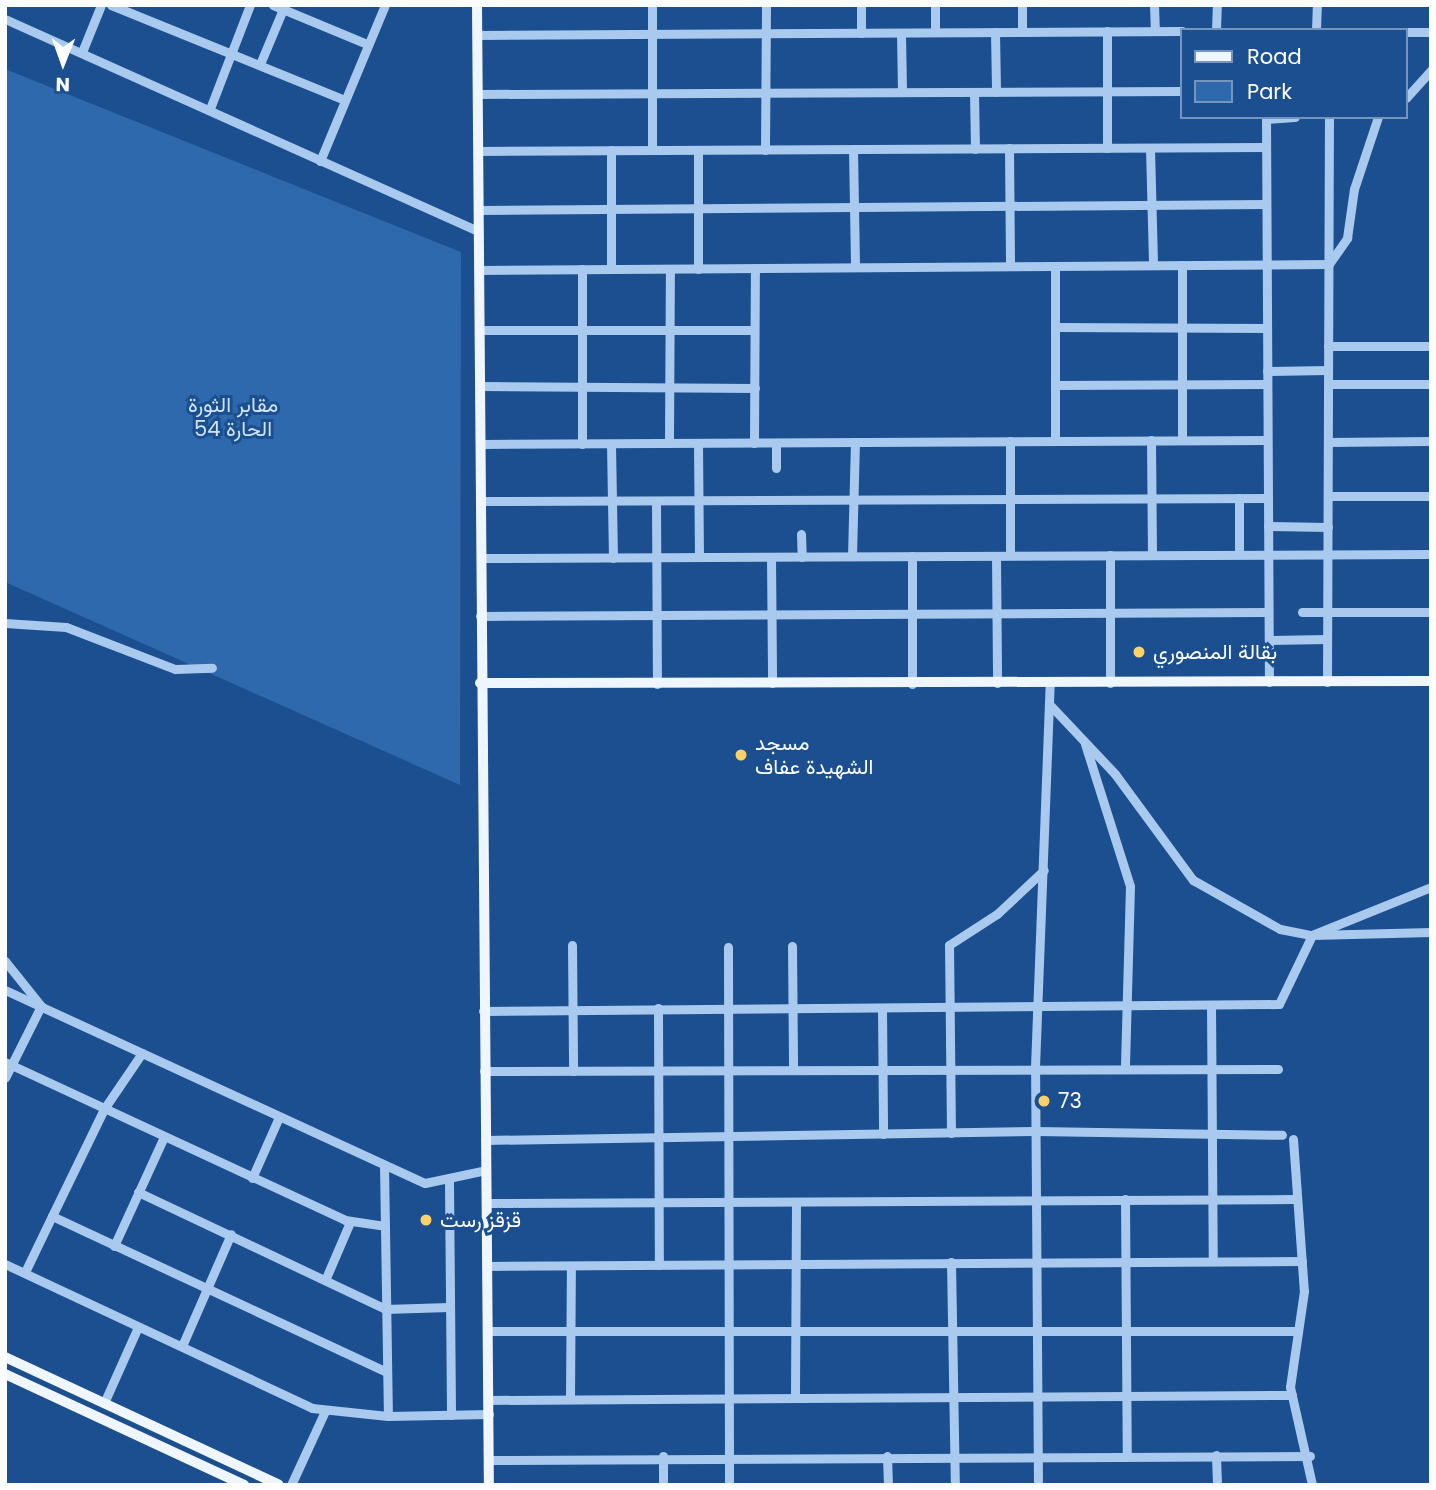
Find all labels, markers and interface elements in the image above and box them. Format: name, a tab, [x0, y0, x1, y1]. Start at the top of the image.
north arrow	[28, 28, 98, 98]
legend	[1180, 28, 1408, 119]
text: Road	[1247, 42, 1302, 71]
text: N	[55, 71, 70, 98]
text: Park	[1247, 77, 1292, 106]
park label: مقابر الثورة الحارة 54	[188, 392, 278, 442]
place label: بقالة المنصوري	[1153, 639, 1277, 665]
marker: بقالة المنصوري	[1131, 644, 1147, 660]
place label: مسجد الشهيدة عفاف	[755, 730, 873, 780]
marker: مسجد الشهيدة عفاف	[733, 747, 749, 763]
place label: 73	[1058, 1088, 1082, 1114]
marker: 73	[1036, 1093, 1052, 1109]
place label: قزقز رست	[440, 1207, 521, 1233]
marker: قزقز رست	[418, 1212, 434, 1228]

